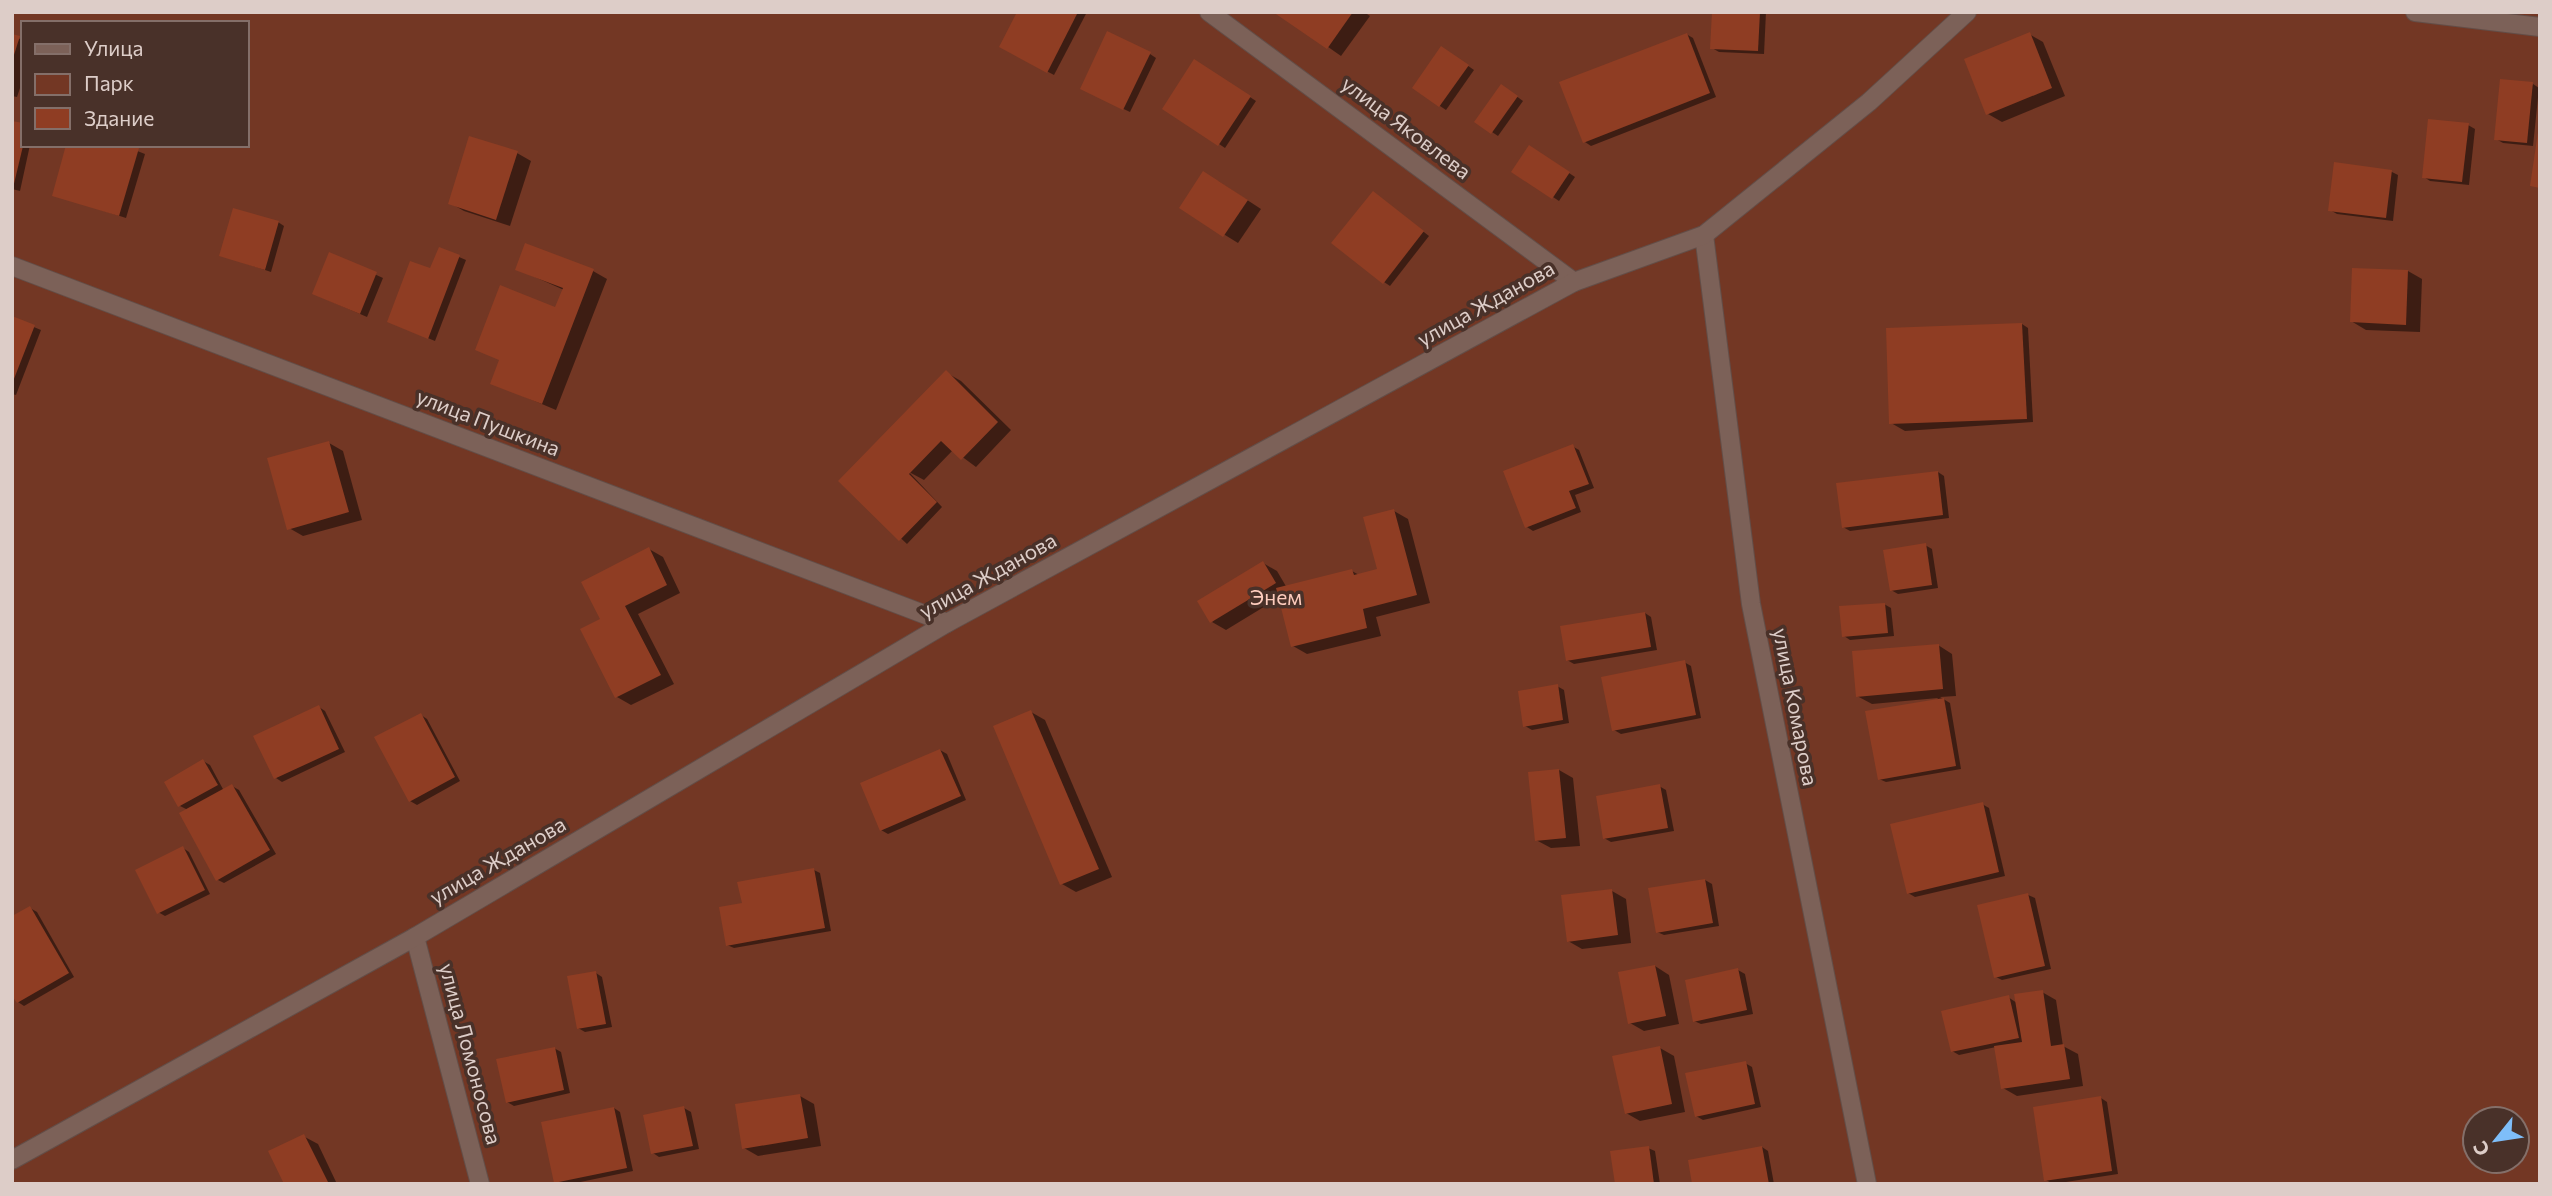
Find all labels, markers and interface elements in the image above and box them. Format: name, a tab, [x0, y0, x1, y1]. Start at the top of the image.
legend	[21, 21, 248, 147]
text: Улица	[84, 35, 143, 60]
text: Парк	[84, 70, 134, 95]
street label: улица Яковлева	[1337, 70, 1476, 183]
text: Здание	[84, 105, 154, 130]
street label: улица Жданова	[1412, 255, 1558, 351]
street label: улица Пушкина	[413, 383, 564, 460]
street label: улица Жданова	[914, 527, 1060, 623]
park label: Энем	[1250, 584, 1302, 609]
street label: улица Комарова	[1769, 626, 1824, 788]
street label: улица Жданова	[425, 811, 570, 909]
street label: улица Ломоносова	[435, 960, 508, 1147]
north arrow	[2461, 1105, 2531, 1175]
text: С	[2468, 1137, 2494, 1160]

